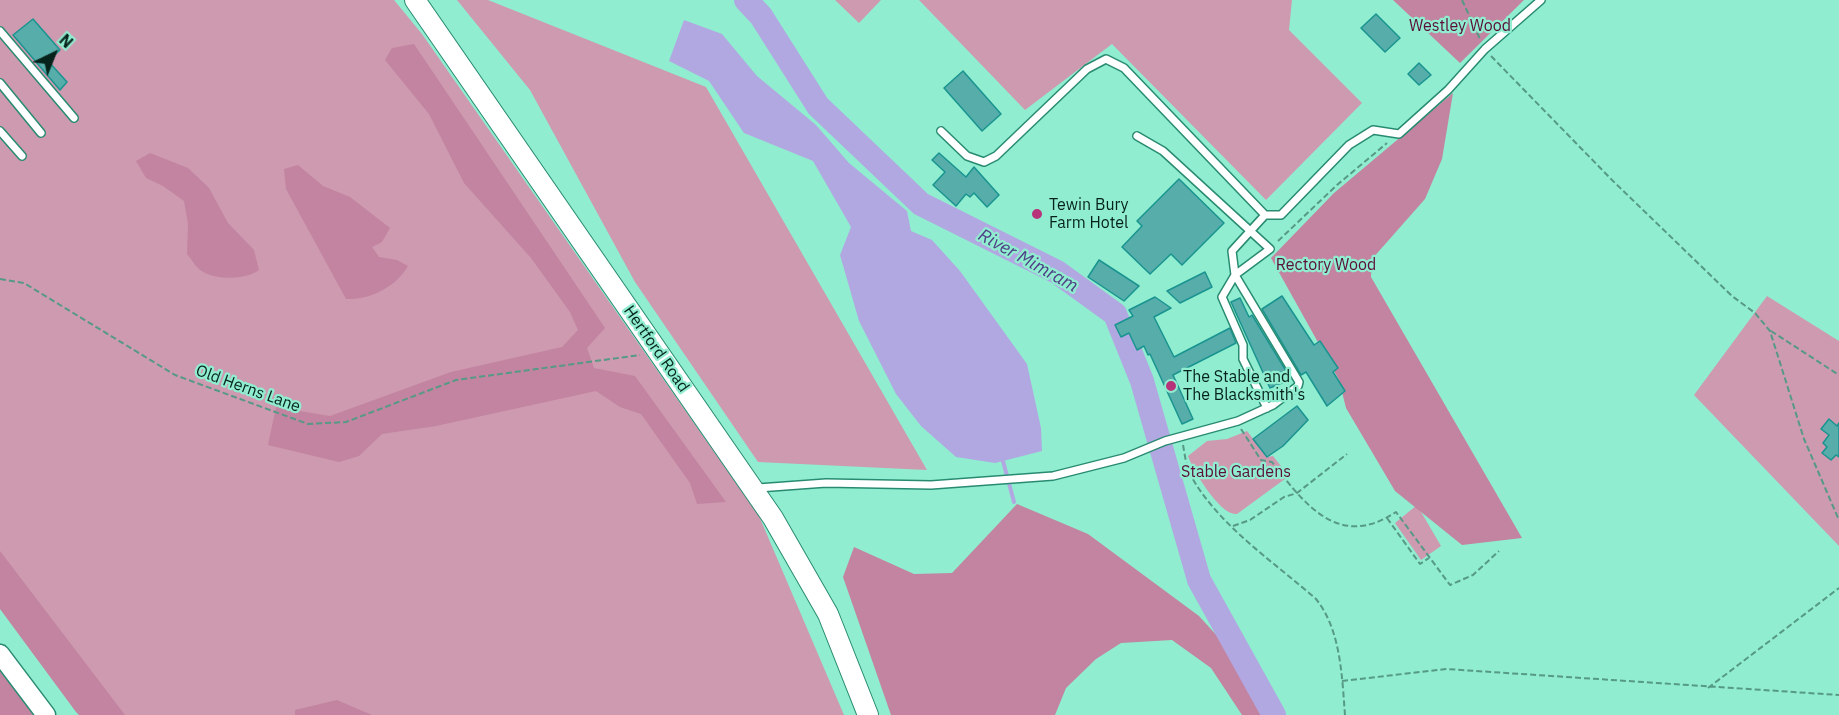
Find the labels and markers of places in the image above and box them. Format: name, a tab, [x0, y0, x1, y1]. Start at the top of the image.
place label: Tewin Bury Farm Hotel	[1049, 195, 1129, 233]
marker: Tewin Bury Farm Hotel	[1030, 207, 1044, 221]
place label: The Stable and The Blacksmith's	[1183, 367, 1305, 405]
marker: The Stable and The Blacksmith's	[1164, 379, 1178, 393]

